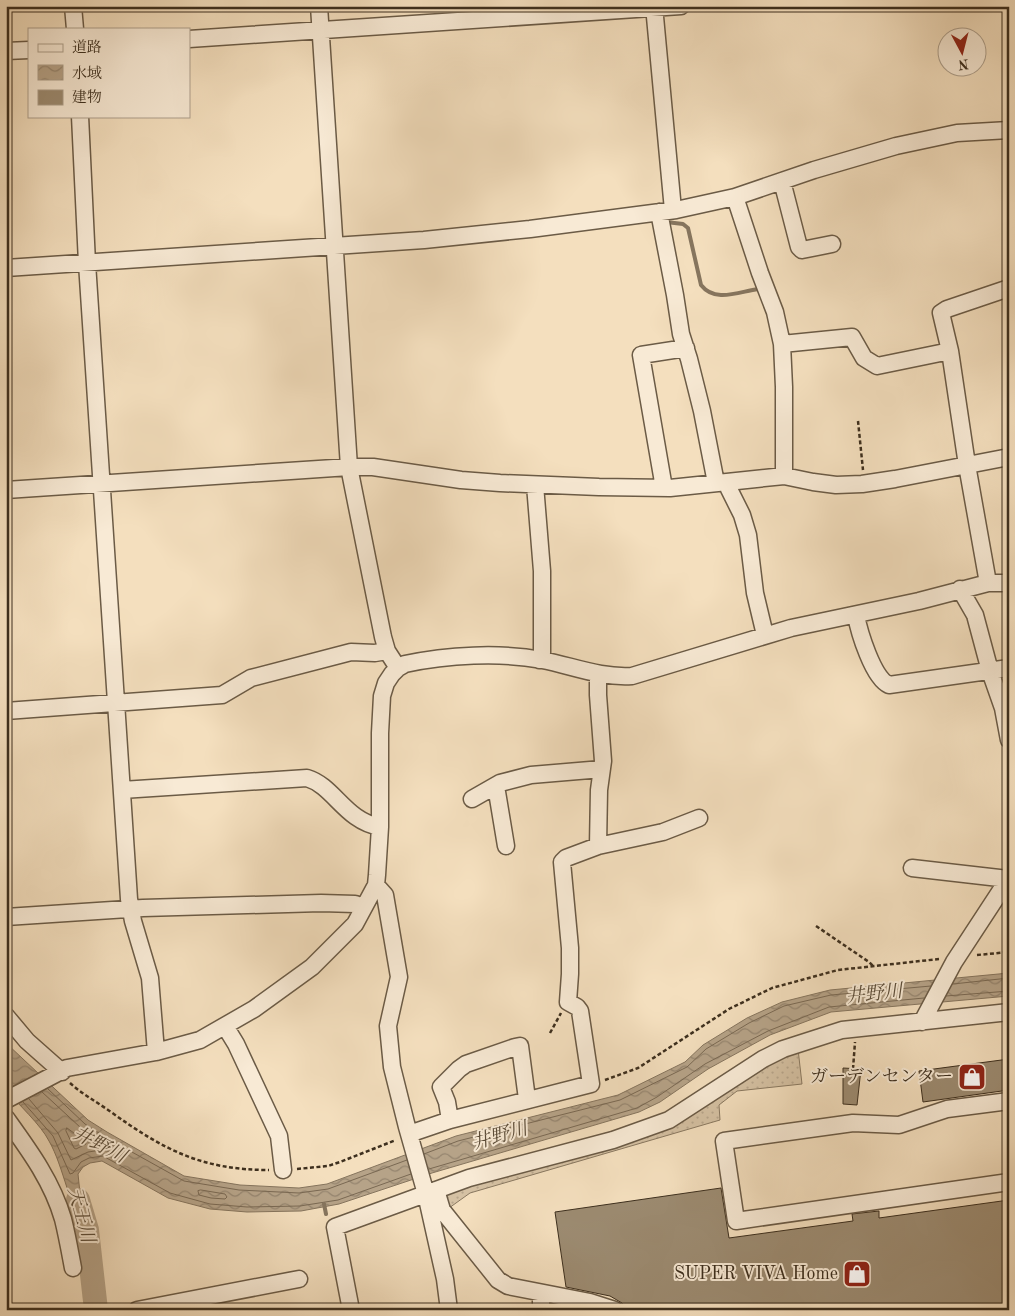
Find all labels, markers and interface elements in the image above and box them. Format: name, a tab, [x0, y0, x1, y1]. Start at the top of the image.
legend	[28, 28, 190, 118]
north arrow	[938, 28, 988, 78]
text: 道路	[72, 39, 102, 56]
text: N	[957, 56, 970, 72]
text: 水域	[72, 65, 102, 82]
text: 建物	[72, 89, 102, 106]
water label: 井野川	[844, 980, 905, 1007]
shop icon: ガーデンセンター	[957, 1062, 987, 1092]
place label: ガーデンセンター	[810, 1067, 953, 1086]
water label: 井野川	[469, 1118, 532, 1154]
water label: 井野川	[69, 1123, 131, 1168]
water label: 天王川	[63, 1184, 99, 1247]
shop icon: SUPER VIVA Home	[842, 1259, 872, 1289]
place label: SUPER VIVA Home	[674, 1265, 838, 1283]

